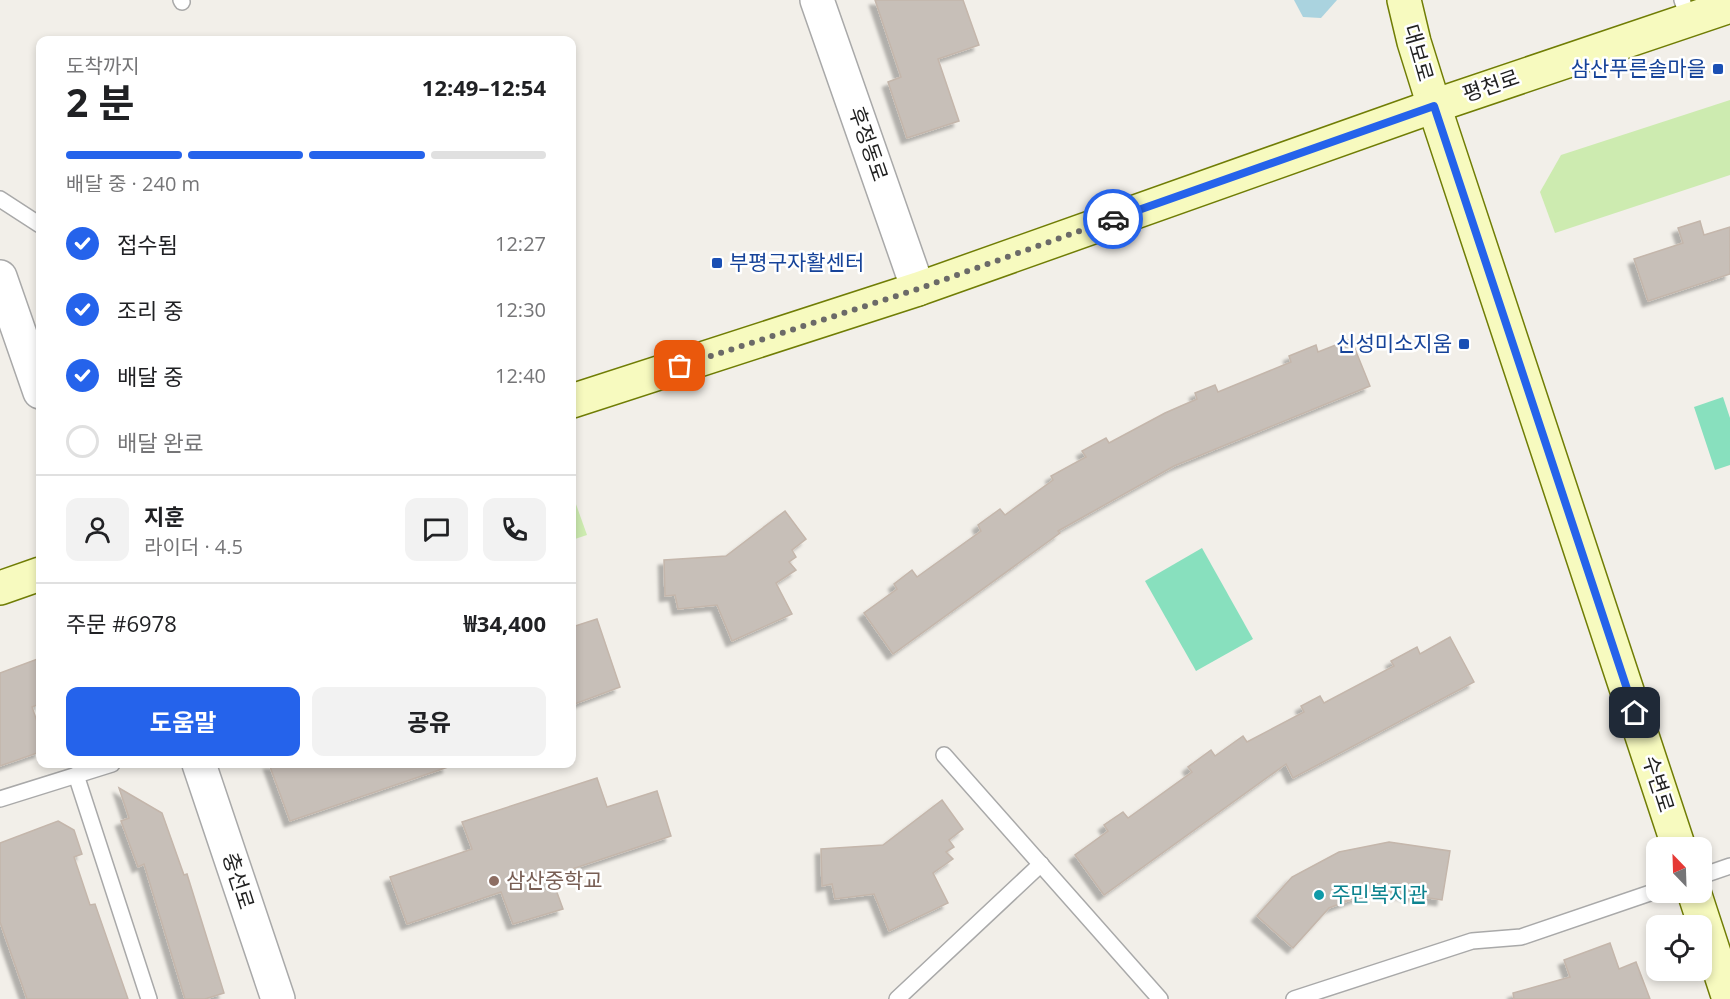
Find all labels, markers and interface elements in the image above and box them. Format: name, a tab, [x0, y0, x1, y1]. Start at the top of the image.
street label: 대보로	[1398, 21, 1440, 84]
text: 도착까지	[66, 52, 140, 79]
place label: 삼산푸른솔마을	[1571, 54, 1706, 82]
street label: 평천로	[1459, 62, 1523, 108]
marker: 삼산푸른솔마을	[1711, 62, 1725, 76]
text: 12:49–12:54	[422, 72, 546, 102]
text: 2 분	[66, 75, 134, 128]
street label: 후정동로	[843, 103, 895, 185]
text: 배달 중 · 240 m	[66, 170, 200, 197]
courier	[1083, 189, 1143, 249]
icon: car	[1097, 203, 1130, 236]
icon: check	[66, 227, 99, 260]
text: 접수됨	[117, 229, 178, 259]
text: 12:27	[495, 230, 546, 257]
place label: 부평구자활센터	[729, 248, 864, 276]
marker: 부평구자활센터	[710, 256, 724, 270]
icon: check	[66, 293, 99, 326]
text: 조리 중	[117, 295, 183, 325]
text: 12:30	[495, 296, 546, 323]
place label: 신성미소지움	[1336, 329, 1452, 357]
marker: 신성미소지움	[1457, 337, 1471, 351]
pin	[654, 340, 705, 391]
icon: bag	[663, 349, 696, 382]
icon: check	[66, 359, 99, 392]
text: 배달 중	[117, 361, 183, 391]
text: 12:40	[495, 362, 546, 389]
text: 배달 완료	[117, 427, 204, 457]
button: person	[66, 498, 129, 561]
button: chat	[405, 498, 468, 561]
button: phone	[483, 498, 546, 561]
text: 지훈	[144, 501, 184, 531]
text: 라이더 · 4.5	[144, 533, 243, 560]
text: 주문 #6978	[66, 608, 177, 638]
text: ₩34,400	[464, 608, 546, 638]
button: 도움말	[66, 687, 300, 756]
button: 공유	[312, 687, 546, 756]
pin	[1609, 687, 1660, 738]
icon: home	[1618, 696, 1651, 729]
street label: 수변로	[1637, 752, 1681, 816]
north arrow	[1646, 837, 1712, 903]
map controls	[1646, 837, 1712, 981]
street label: 충선로	[217, 849, 261, 913]
place label: 삼산중학교	[506, 866, 603, 894]
marker: 삼산중학교	[487, 874, 501, 888]
place label: 주민복지관	[1331, 880, 1428, 908]
marker: 주민복지관	[1312, 888, 1326, 902]
button: locate	[1646, 915, 1712, 981]

